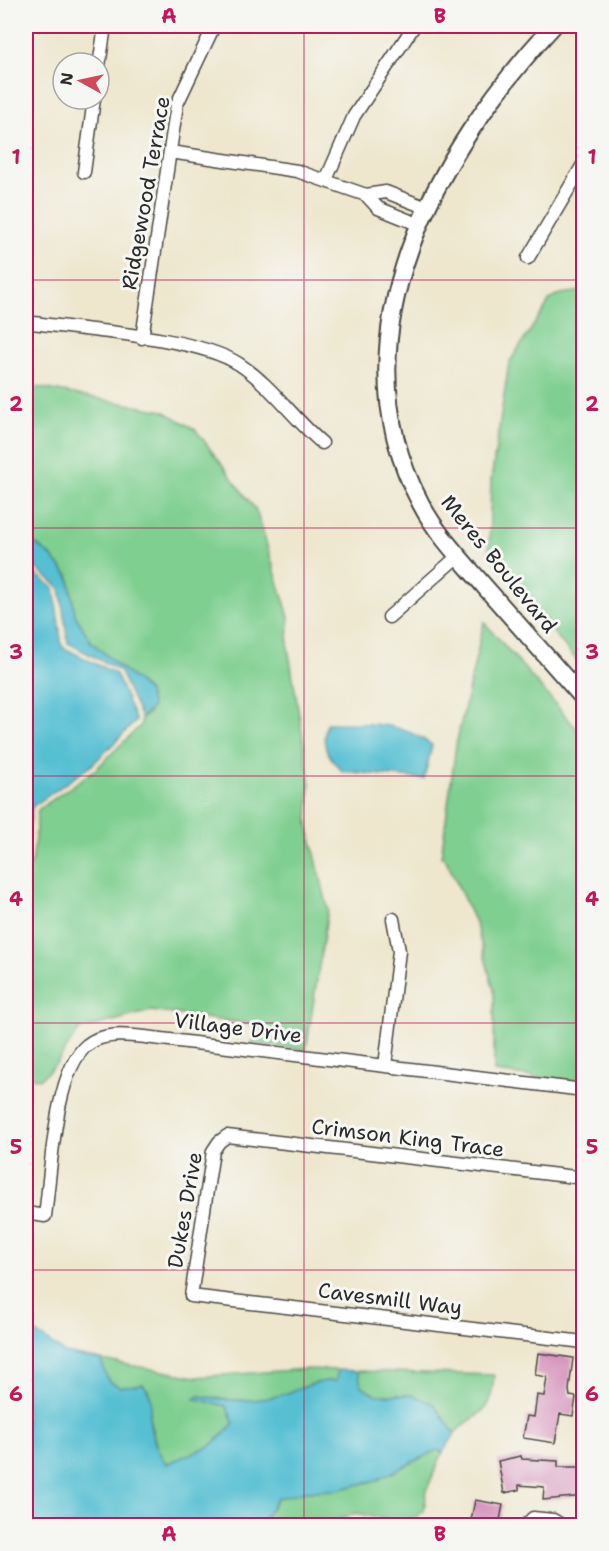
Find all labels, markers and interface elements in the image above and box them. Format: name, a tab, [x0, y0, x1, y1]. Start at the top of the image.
text: A	[161, 3, 177, 29]
text: B	[434, 3, 446, 29]
north arrow	[51, 51, 111, 111]
text: N	[55, 71, 78, 87]
street label: Ridgewood Terrace	[115, 94, 177, 292]
text: 1	[11, 144, 21, 170]
text: 1	[587, 144, 597, 170]
text: 2	[9, 391, 23, 417]
text: 2	[585, 391, 599, 417]
street label: Meres Boulevard	[435, 489, 563, 639]
text: 3	[9, 639, 23, 665]
text: 3	[585, 639, 599, 665]
text: 4	[9, 886, 23, 912]
text: 4	[585, 886, 599, 912]
street label: Village Drive	[172, 1006, 304, 1050]
street label: Crimson King Trace	[310, 1112, 506, 1164]
text: 5	[10, 1134, 22, 1160]
text: 5	[586, 1134, 598, 1160]
street label: Dukes Drive	[161, 1150, 209, 1270]
street label: Cavesmill Way	[316, 1276, 464, 1322]
text: 6	[9, 1381, 23, 1407]
text: 6	[585, 1381, 599, 1407]
text: A	[161, 1521, 177, 1547]
text: B	[434, 1521, 446, 1547]

